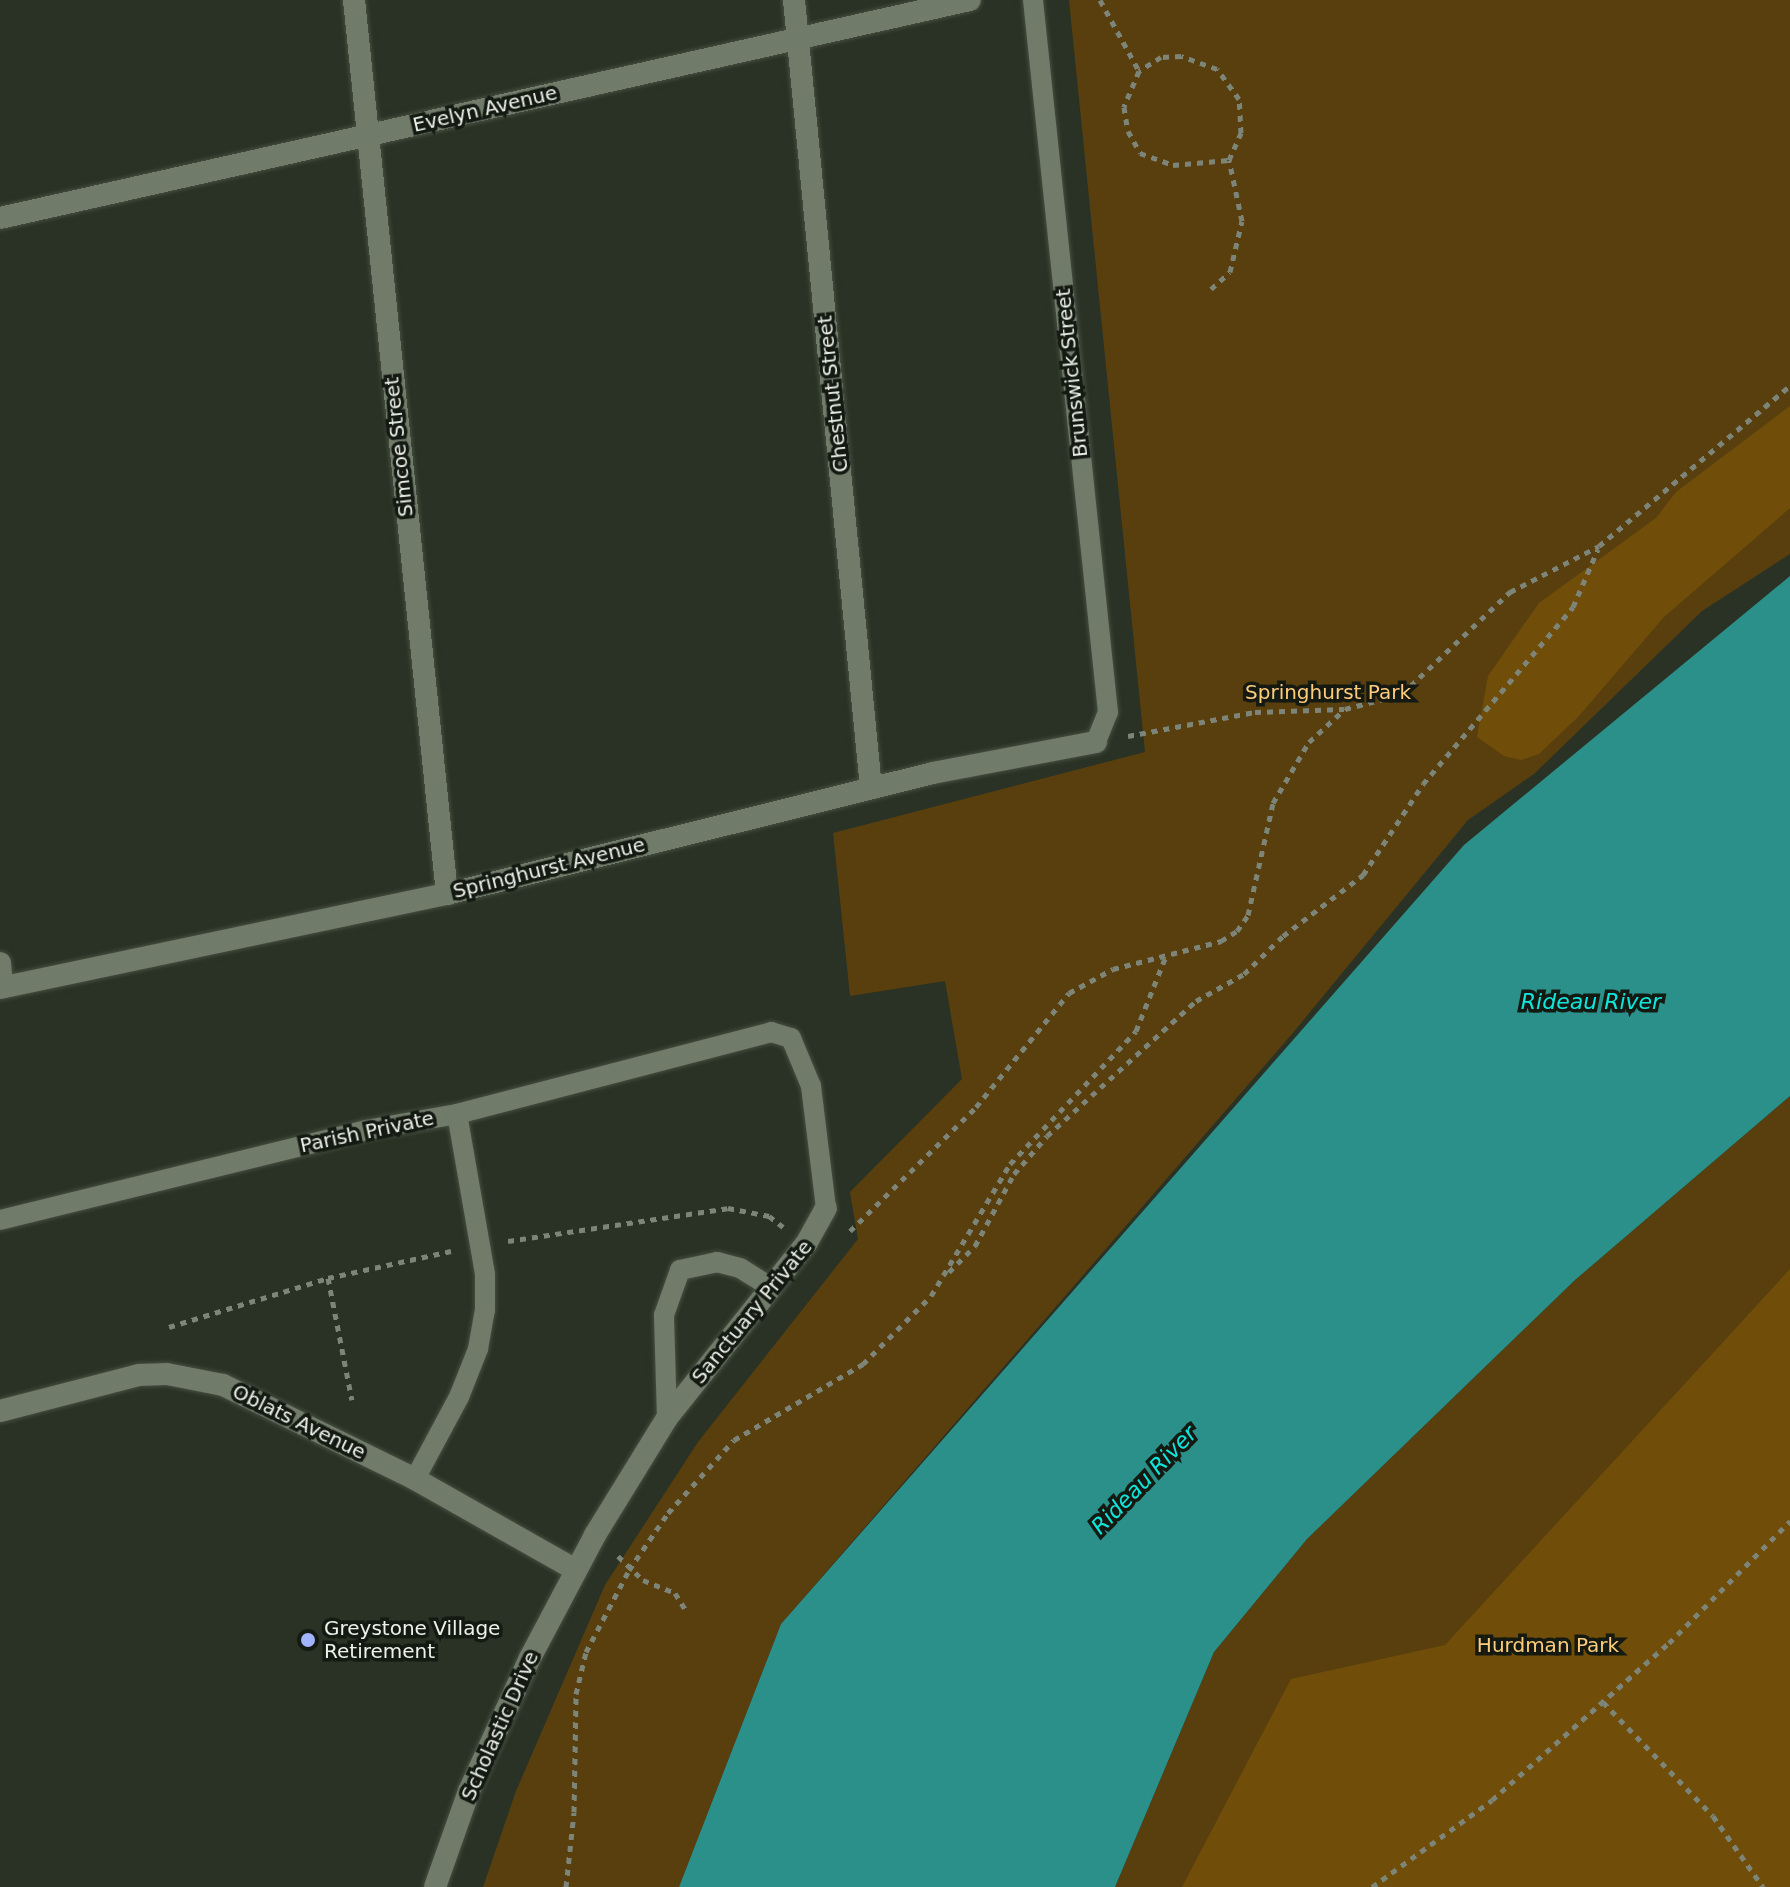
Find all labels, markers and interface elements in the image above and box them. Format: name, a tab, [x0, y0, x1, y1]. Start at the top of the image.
street label: Evelyn Avenue	[410, 81, 560, 137]
street label: Brunswick Street	[1051, 288, 1093, 458]
street label: Chestnut Street	[813, 314, 853, 474]
street label: Simcoe Street	[380, 376, 418, 518]
park label: Springhurst Park	[1245, 680, 1411, 704]
street label: Springhurst Avenue	[451, 833, 647, 903]
water label: Rideau River	[1521, 989, 1661, 1015]
street label: Parish Private	[298, 1106, 436, 1158]
street label: Sanctuary Private	[687, 1235, 817, 1389]
street label: Oblats Avenue	[228, 1379, 370, 1465]
water label: Rideau River	[1086, 1420, 1202, 1540]
place label: Greystone Village Retirement	[324, 1616, 500, 1663]
marker: Greystone Village Retirement	[299, 1631, 317, 1649]
park label: Hurdman Park	[1477, 1633, 1619, 1657]
street label: Scholastic Drive	[456, 1648, 544, 1804]

